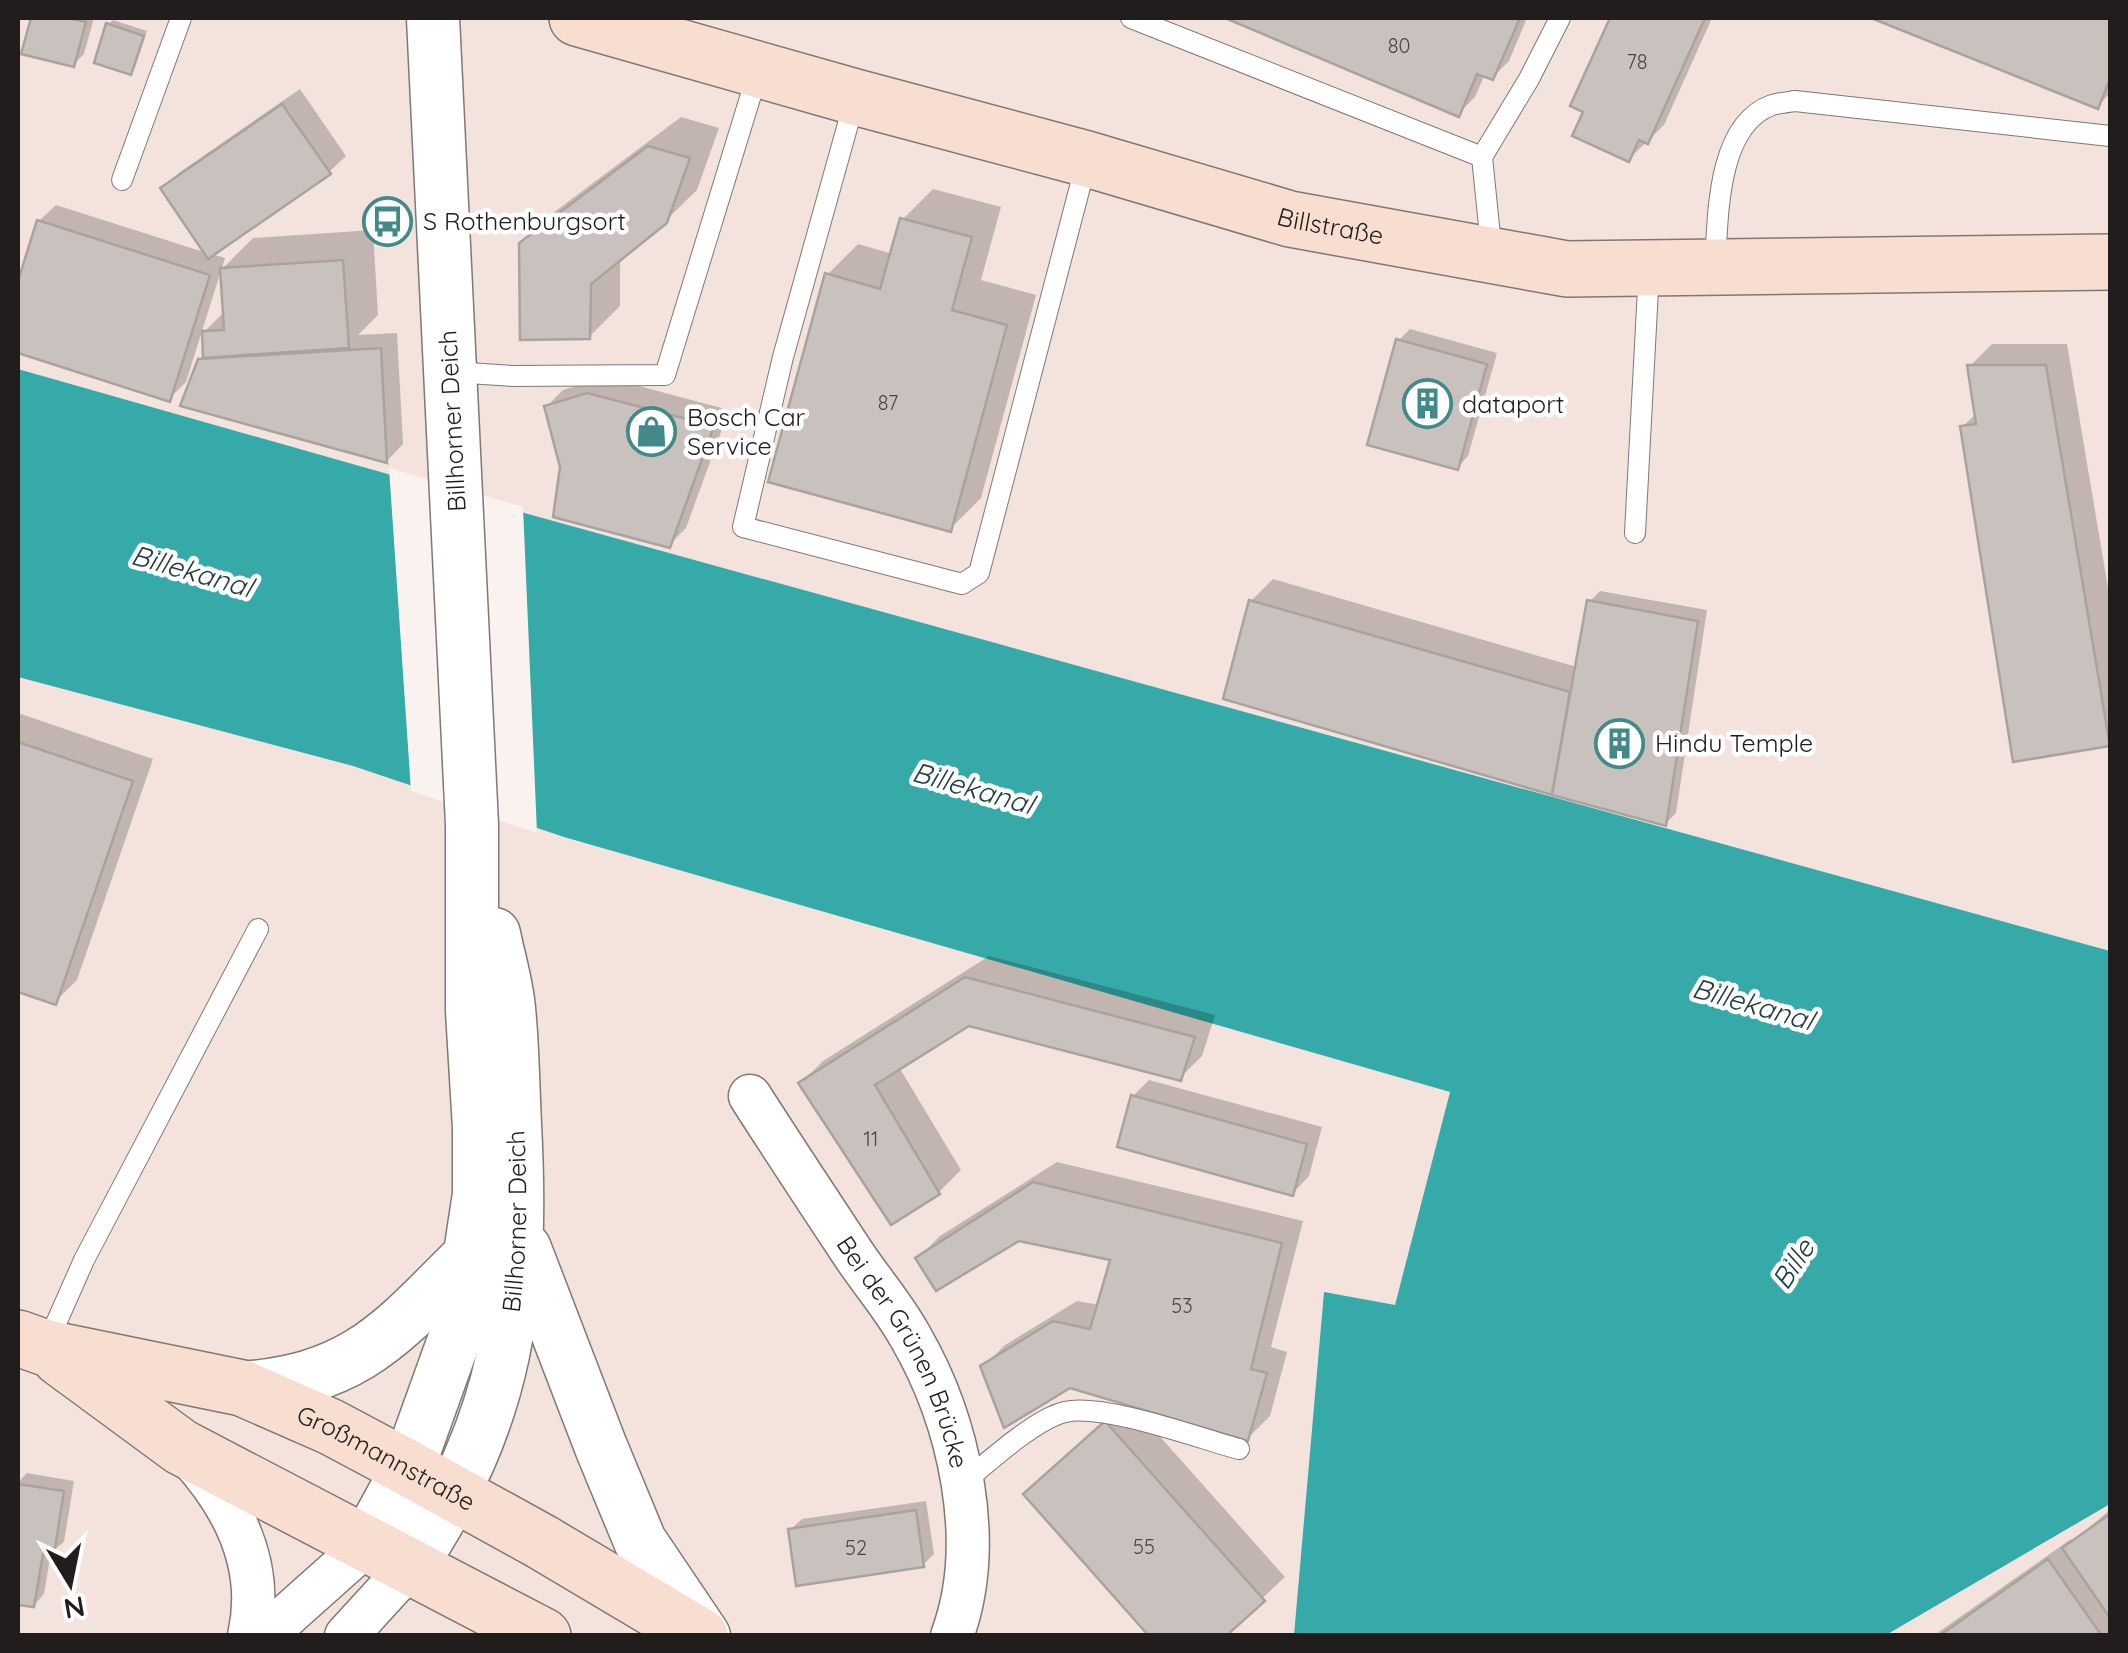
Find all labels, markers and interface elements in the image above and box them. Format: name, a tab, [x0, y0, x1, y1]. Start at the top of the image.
house number: 80	[1388, 33, 1410, 58]
house number: 78	[1626, 49, 1648, 74]
bus stop icon: S Rothenburgsort	[362, 195, 414, 247]
street label: Billstraße	[1274, 200, 1386, 251]
place label: S Rothenburgsort	[423, 205, 626, 236]
street label: Billhorner Deich	[431, 329, 472, 513]
building icon: dataport	[1401, 378, 1453, 430]
place label: dataport	[1462, 388, 1564, 419]
house number: 87	[878, 390, 898, 415]
place label: Bosch Car Service	[687, 401, 806, 461]
shop icon: Bosch Car Service	[626, 405, 678, 457]
water label: Billekanal	[128, 537, 260, 605]
building icon: Hindu Temple	[1594, 717, 1646, 769]
place label: Hindu Temple	[1655, 727, 1813, 758]
water label: Billekanal	[909, 754, 1041, 822]
water label: Billekanal	[1689, 970, 1821, 1038]
house number: 11	[864, 1126, 878, 1151]
street label: Billhorner Deich	[495, 1130, 532, 1314]
street label: Bei der Grünen Brücke	[831, 1230, 975, 1471]
water label: Bille	[1764, 1231, 1822, 1295]
house number: 53	[1171, 1293, 1193, 1318]
street label: Großmannstraße	[292, 1398, 481, 1517]
north arrow	[20, 1533, 120, 1633]
house number: 55	[1133, 1534, 1155, 1559]
house number: 52	[845, 1535, 867, 1560]
text: N	[61, 1589, 88, 1627]

